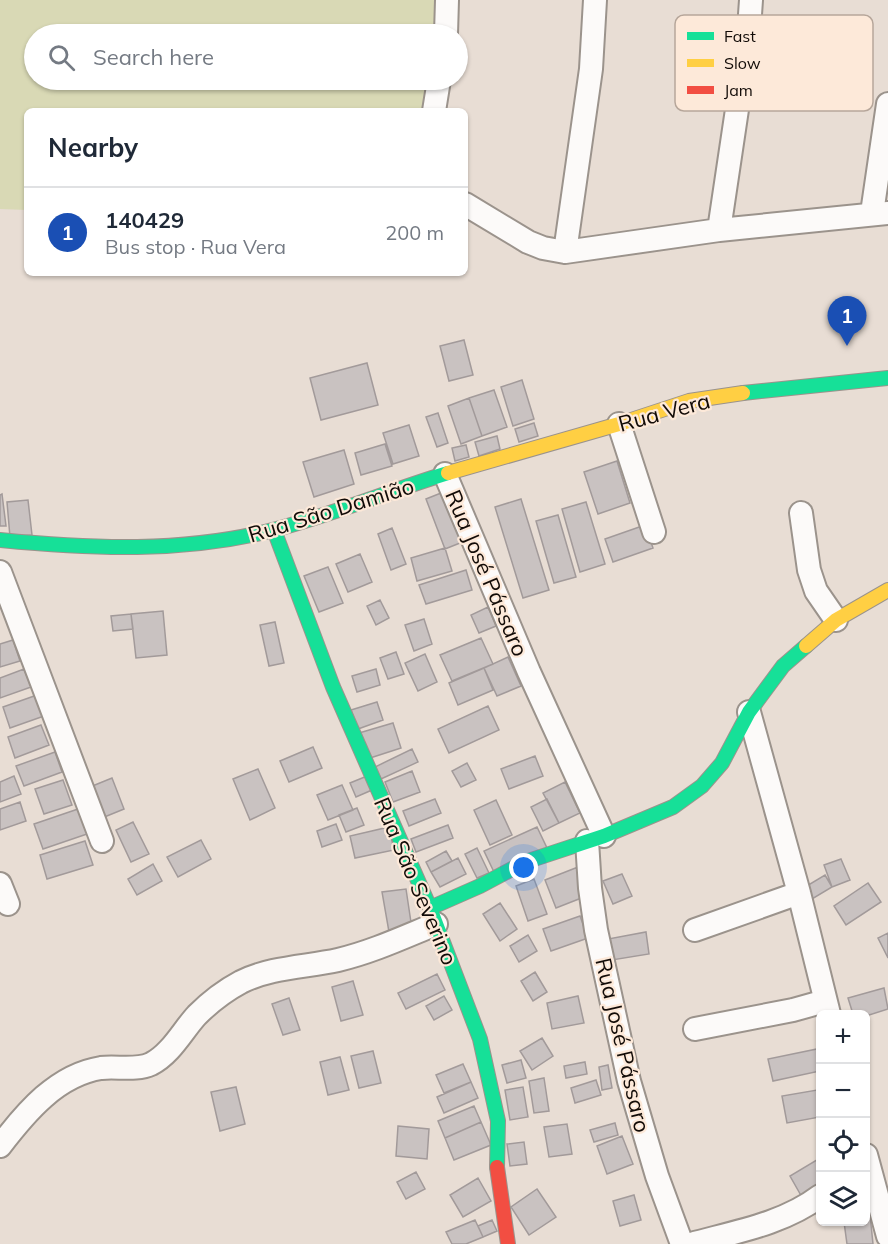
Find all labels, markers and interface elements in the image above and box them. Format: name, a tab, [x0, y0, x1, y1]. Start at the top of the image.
legend	[675, 15, 873, 111]
search box	[24, 24, 468, 90]
text: Fast	[724, 26, 756, 46]
icon: search	[45, 41, 78, 74]
text: Search here	[93, 43, 214, 71]
text: Slow	[724, 53, 761, 73]
text: Jam	[724, 80, 753, 100]
text: Nearby	[48, 131, 138, 164]
text: 140429	[105, 206, 184, 234]
text: 1	[62, 220, 74, 245]
text: 200 m	[385, 220, 444, 245]
text: Bus stop · Rua Vera	[105, 234, 286, 259]
pin: 1	[828, 296, 866, 346]
street label: Rua Vera	[615, 386, 713, 438]
street label: Rua São Damião	[245, 471, 417, 549]
street label: Rua José Pássaro	[439, 485, 535, 661]
street label: Rua São Severino	[368, 793, 464, 969]
your location	[509, 853, 538, 882]
street label: Rua José Pássaro	[589, 955, 657, 1135]
map controls	[816, 1010, 870, 1226]
button: +	[816, 1010, 870, 1064]
button: −	[816, 1064, 870, 1118]
button: locate	[816, 1118, 870, 1172]
button: layers	[816, 1172, 870, 1226]

